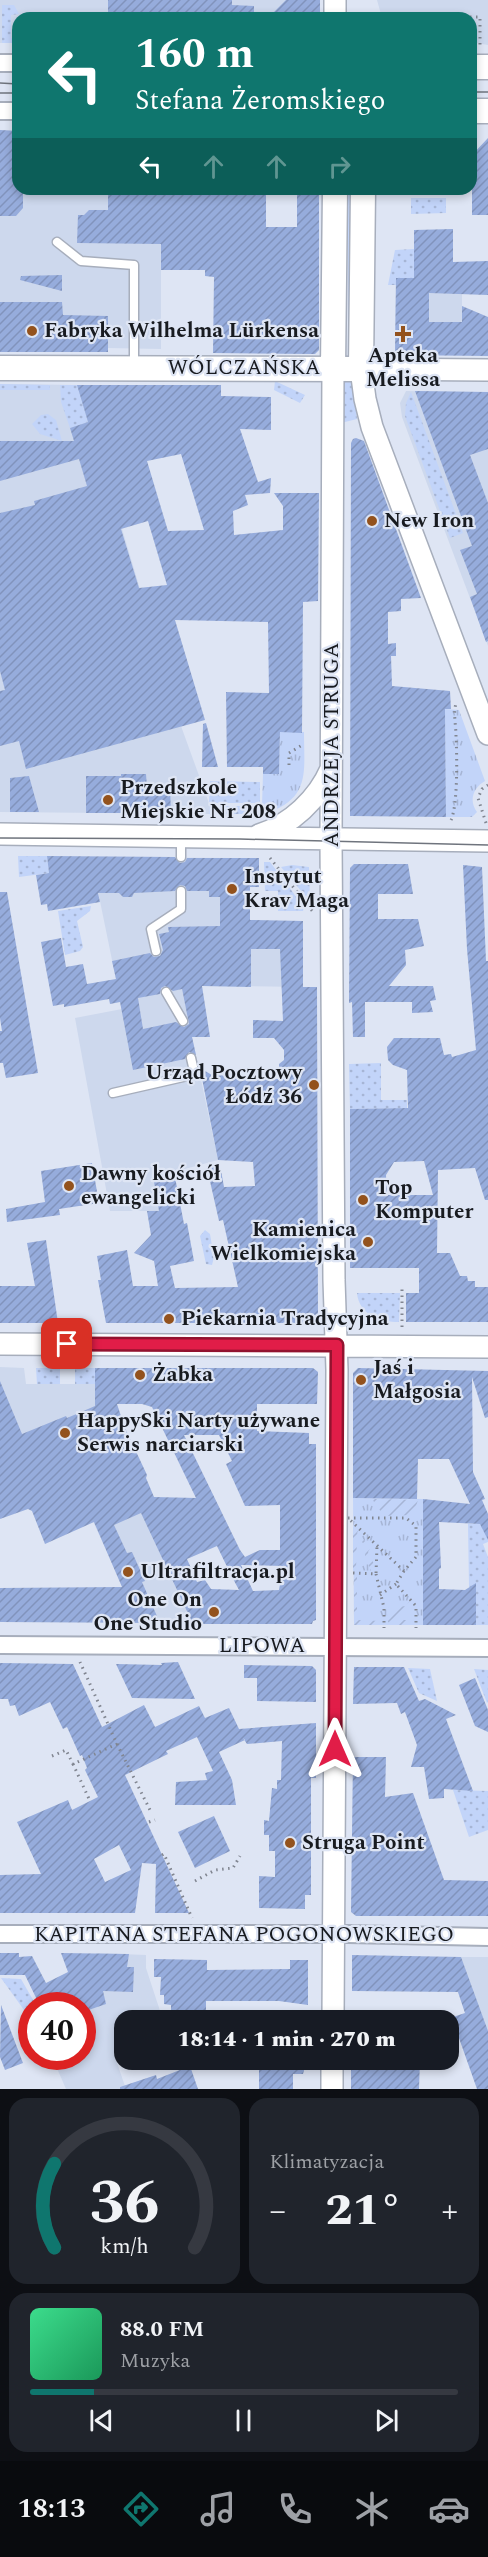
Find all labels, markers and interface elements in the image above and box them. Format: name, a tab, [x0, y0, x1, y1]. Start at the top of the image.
text: 160 m	[135, 23, 254, 86]
icon: left	[36, 36, 114, 114]
text: Stefana Żeromskiego	[135, 80, 385, 122]
icon: left	[134, 150, 167, 183]
icon: ahead	[197, 150, 230, 183]
icon: ahead	[260, 150, 293, 183]
icon: right	[323, 150, 356, 183]
place label: Fabryka Wilhelma Lürkensa	[44, 315, 319, 347]
marker: Fabryka Wilhelma Lürkensa	[25, 324, 39, 338]
marker: Apteka Melissa	[396, 327, 410, 341]
place label: Apteka Melissa	[366, 340, 440, 396]
street label: WÓLCZAŃSKA	[168, 352, 321, 384]
place label: New Iron	[384, 505, 474, 537]
marker: New Iron	[365, 514, 379, 528]
street label: ANDRZEJA STRUGA	[316, 642, 348, 847]
place label: Przedszkole Miejskie Nr 208	[120, 772, 276, 828]
marker: Przedszkole Miejskie Nr 208	[101, 793, 115, 807]
place label: Instytut Krav Maga	[244, 861, 349, 917]
marker: Instytut Krav Maga	[225, 882, 239, 896]
place label: Urząd Pocztowy Łódź 36	[145, 1057, 303, 1113]
marker: Urząd Pocztowy Łódź 36	[307, 1078, 321, 1092]
place label: Dawny kościół ewangelicki	[81, 1158, 221, 1214]
place label: Top Komputer	[375, 1172, 473, 1228]
marker: Dawny kościół ewangelicki	[62, 1179, 76, 1193]
marker: Top Komputer	[356, 1193, 370, 1207]
place label: Kamienica Wielkomiejska	[211, 1214, 356, 1270]
marker: Kamienica Wielkomiejska	[361, 1235, 375, 1249]
place label: Piekarnia Tradycyjna	[181, 1303, 389, 1335]
marker: Piekarnia Tradycyjna	[162, 1312, 176, 1326]
pin	[41, 1318, 92, 1369]
icon: arrive	[50, 1327, 83, 1360]
place label: Jaś i Małgosia	[373, 1352, 461, 1408]
place label: Żabka	[152, 1359, 213, 1391]
marker: Żabka	[133, 1368, 147, 1382]
marker: Jaś i Małgosia	[354, 1373, 368, 1387]
place label: HappySki Narty używane Serwis narciarski	[77, 1405, 320, 1461]
marker: HappySki Narty używane Serwis narciarski	[58, 1426, 72, 1440]
place label: Ultrafiltracja.pl	[140, 1556, 295, 1588]
marker: Ultrafiltracja.pl	[121, 1565, 135, 1579]
place label: One On One Studio	[93, 1584, 202, 1640]
marker: One On One Studio	[207, 1605, 221, 1619]
street label: LIPOWA	[219, 1630, 306, 1662]
position arrow	[303, 1717, 367, 1781]
place label: Struga Point	[302, 1827, 425, 1859]
marker: Struga Point	[283, 1836, 297, 1850]
street label: KAPITANA STEFANA POGONOWSKIEGO	[34, 1919, 454, 1951]
speed limit sign: 40	[18, 1992, 96, 2070]
text: 18:14 · 1 min · 270 m	[177, 2023, 396, 2056]
text: Klimatyzacja	[270, 2147, 384, 2177]
text: 36	[89, 2156, 159, 2251]
text: 21°	[325, 2176, 402, 2245]
text: −	[270, 2186, 286, 2236]
text: +	[441, 2186, 458, 2236]
text: km/h	[100, 2230, 148, 2263]
text: 88.0 FM	[120, 2313, 204, 2346]
text: Muzyka	[120, 2346, 190, 2376]
icon: previous	[85, 2404, 118, 2437]
icon: pause	[227, 2404, 260, 2437]
icon: next	[370, 2404, 403, 2437]
text: 18:13	[18, 2488, 85, 2530]
icon: directions	[120, 2488, 162, 2530]
icon: music	[197, 2488, 239, 2530]
icon: phone	[274, 2488, 316, 2530]
icon: climate	[351, 2488, 393, 2530]
icon: car	[428, 2488, 470, 2530]

